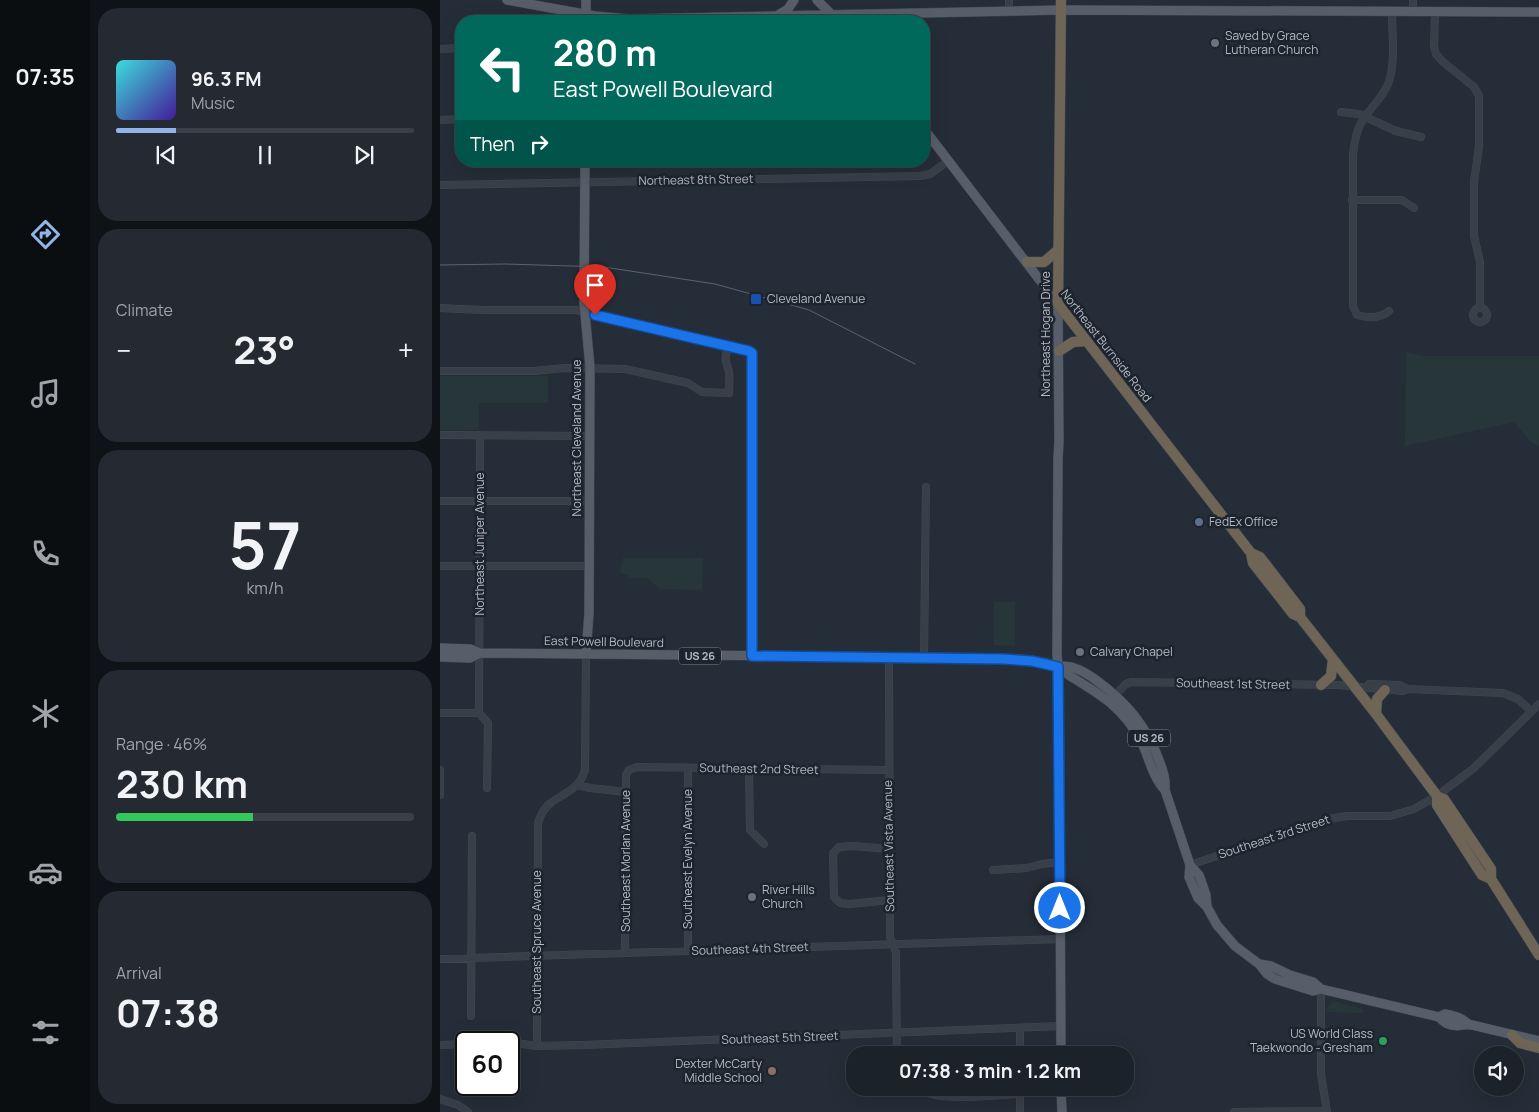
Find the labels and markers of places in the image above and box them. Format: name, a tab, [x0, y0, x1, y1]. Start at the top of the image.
place label: Saved by Grace Lutheran Church	[1225, 27, 1318, 58]
marker: Saved by Grace Lutheran Church	[1209, 37, 1221, 49]
pin	[574, 264, 616, 315]
place label: Cleveland Avenue	[767, 290, 865, 307]
marker: Cleveland Avenue	[749, 292, 763, 306]
place label: FedEx Office	[1209, 513, 1278, 530]
marker: FedEx Office	[1193, 516, 1205, 528]
place label: Calvary Chapel	[1090, 643, 1173, 660]
marker: Calvary Chapel	[1074, 646, 1086, 658]
place label: River Hills Church	[762, 881, 815, 912]
marker: River Hills Church	[746, 891, 758, 903]
place label: US World Class Taekwondo - Gresham	[1250, 1025, 1373, 1056]
marker: US World Class Taekwondo - Gresham	[1377, 1035, 1389, 1047]
place label: Dexter McCarty Middle School	[675, 1055, 763, 1086]
marker: Dexter McCarty Middle School	[766, 1065, 778, 1077]

